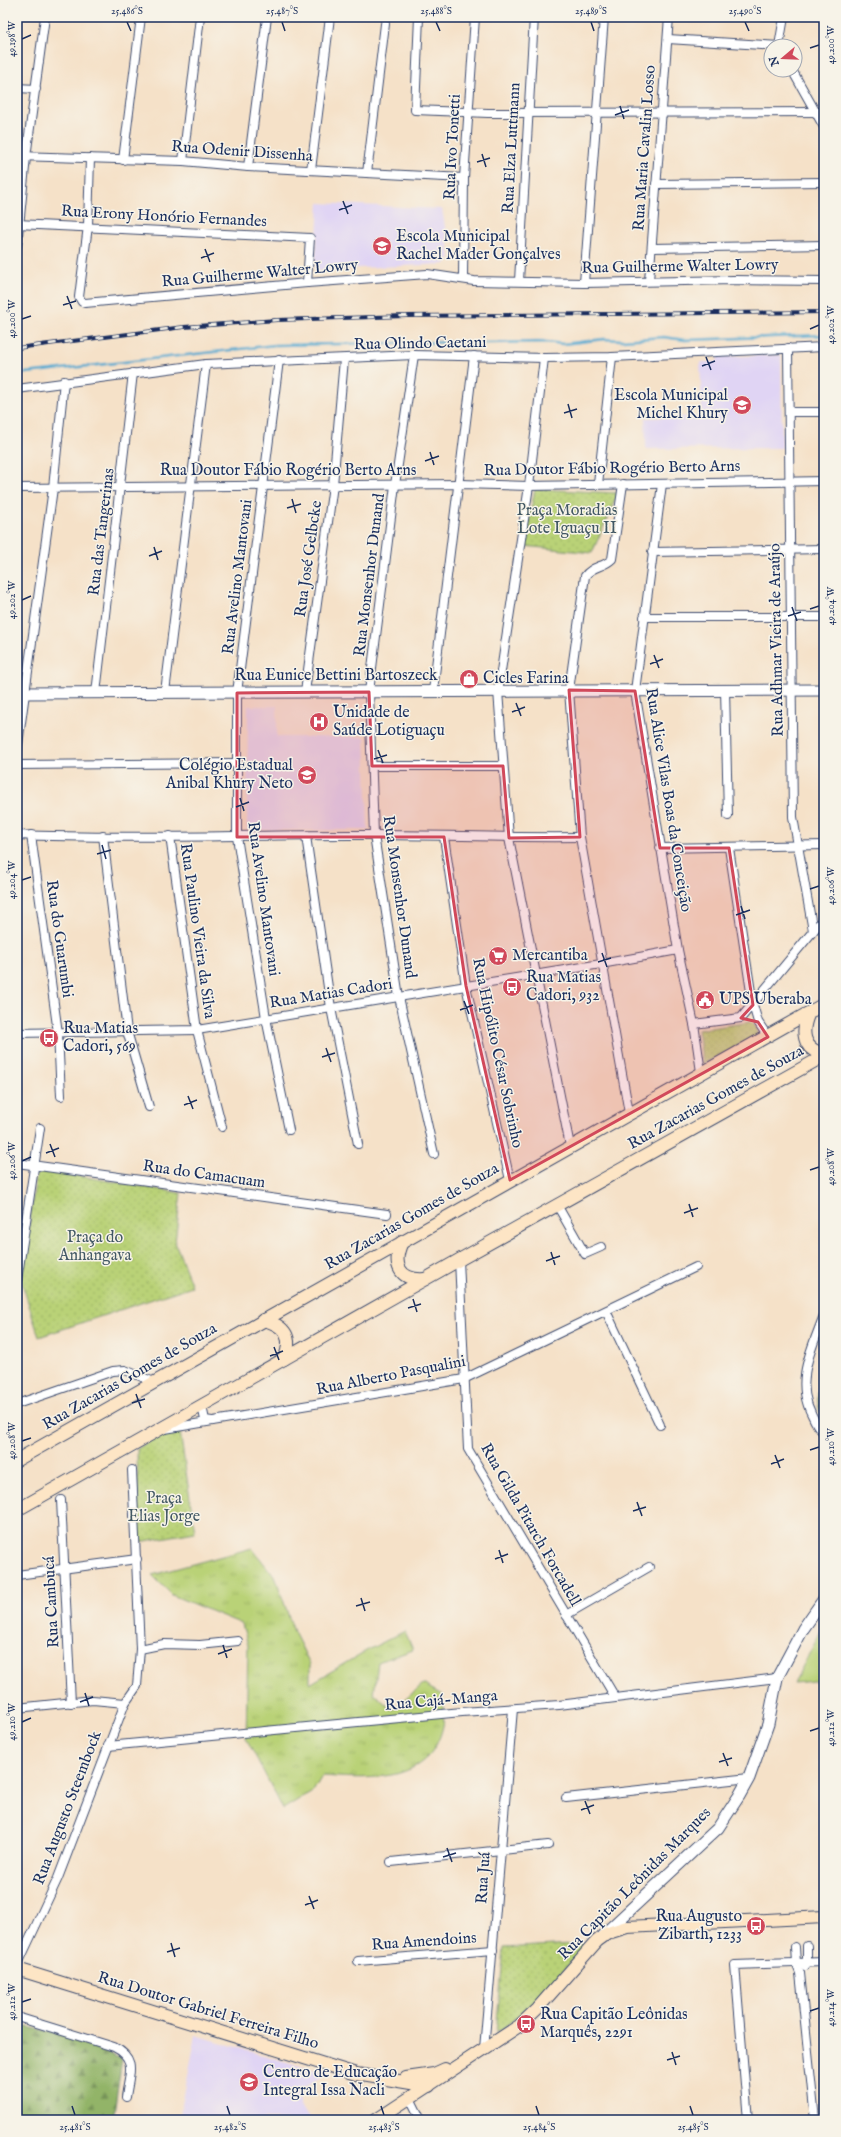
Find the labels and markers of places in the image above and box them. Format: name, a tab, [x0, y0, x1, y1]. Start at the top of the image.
place label: Escola Municipal Rachel Mader Gonçalves	[396, 227, 561, 265]
school or university icon: Escola Municipal Rachel Mader Gonçalves	[371, 235, 393, 257]
place label: Escola Municipal Michel Khury	[614, 386, 729, 424]
school or university icon: Escola Municipal Michel Khury	[731, 394, 753, 416]
shop icon: Cicles Farina	[458, 668, 480, 690]
place label: Cicles Farina	[483, 669, 569, 689]
place label: Unidade de Saúde Lotiguaçu	[333, 703, 445, 741]
hospital icon: Unidade de Saúde Lotiguaçu	[308, 711, 330, 733]
place label: Colégio Estadual Anibal Khury Neto	[165, 756, 294, 794]
school or university icon: Colégio Estadual Anibal Khury Neto	[296, 764, 318, 786]
supermarket icon: Mercantiba	[487, 945, 509, 967]
place label: Mercantiba	[512, 946, 588, 966]
place label: Rua Matias Cadori, 932	[526, 968, 601, 1006]
bus stop icon: Rua Matias Cadori, 932	[501, 976, 523, 998]
public building icon: UPS Uberaba	[694, 989, 716, 1011]
place label: UPS Uberaba	[719, 990, 812, 1010]
place label: Rua Matias Cadori, 569	[63, 1019, 138, 1057]
bus stop icon: Rua Matias Cadori, 569	[38, 1027, 60, 1049]
place label: Rua Augusto Zibarth, 1233	[655, 1907, 742, 1945]
bus stop icon: Rua Augusto Zibarth, 1233	[745, 1915, 767, 1937]
place label: Rua Capitão Leônidas Marquês, 2291	[540, 2005, 688, 2043]
bus stop icon: Rua Capitão Leônidas Marquês, 2291	[515, 2013, 537, 2035]
place label: Centro de Educação Integral Issa Nacli	[263, 2063, 398, 2101]
school or university icon: Centro de Educação Integral Issa Nacli	[238, 2071, 260, 2093]

